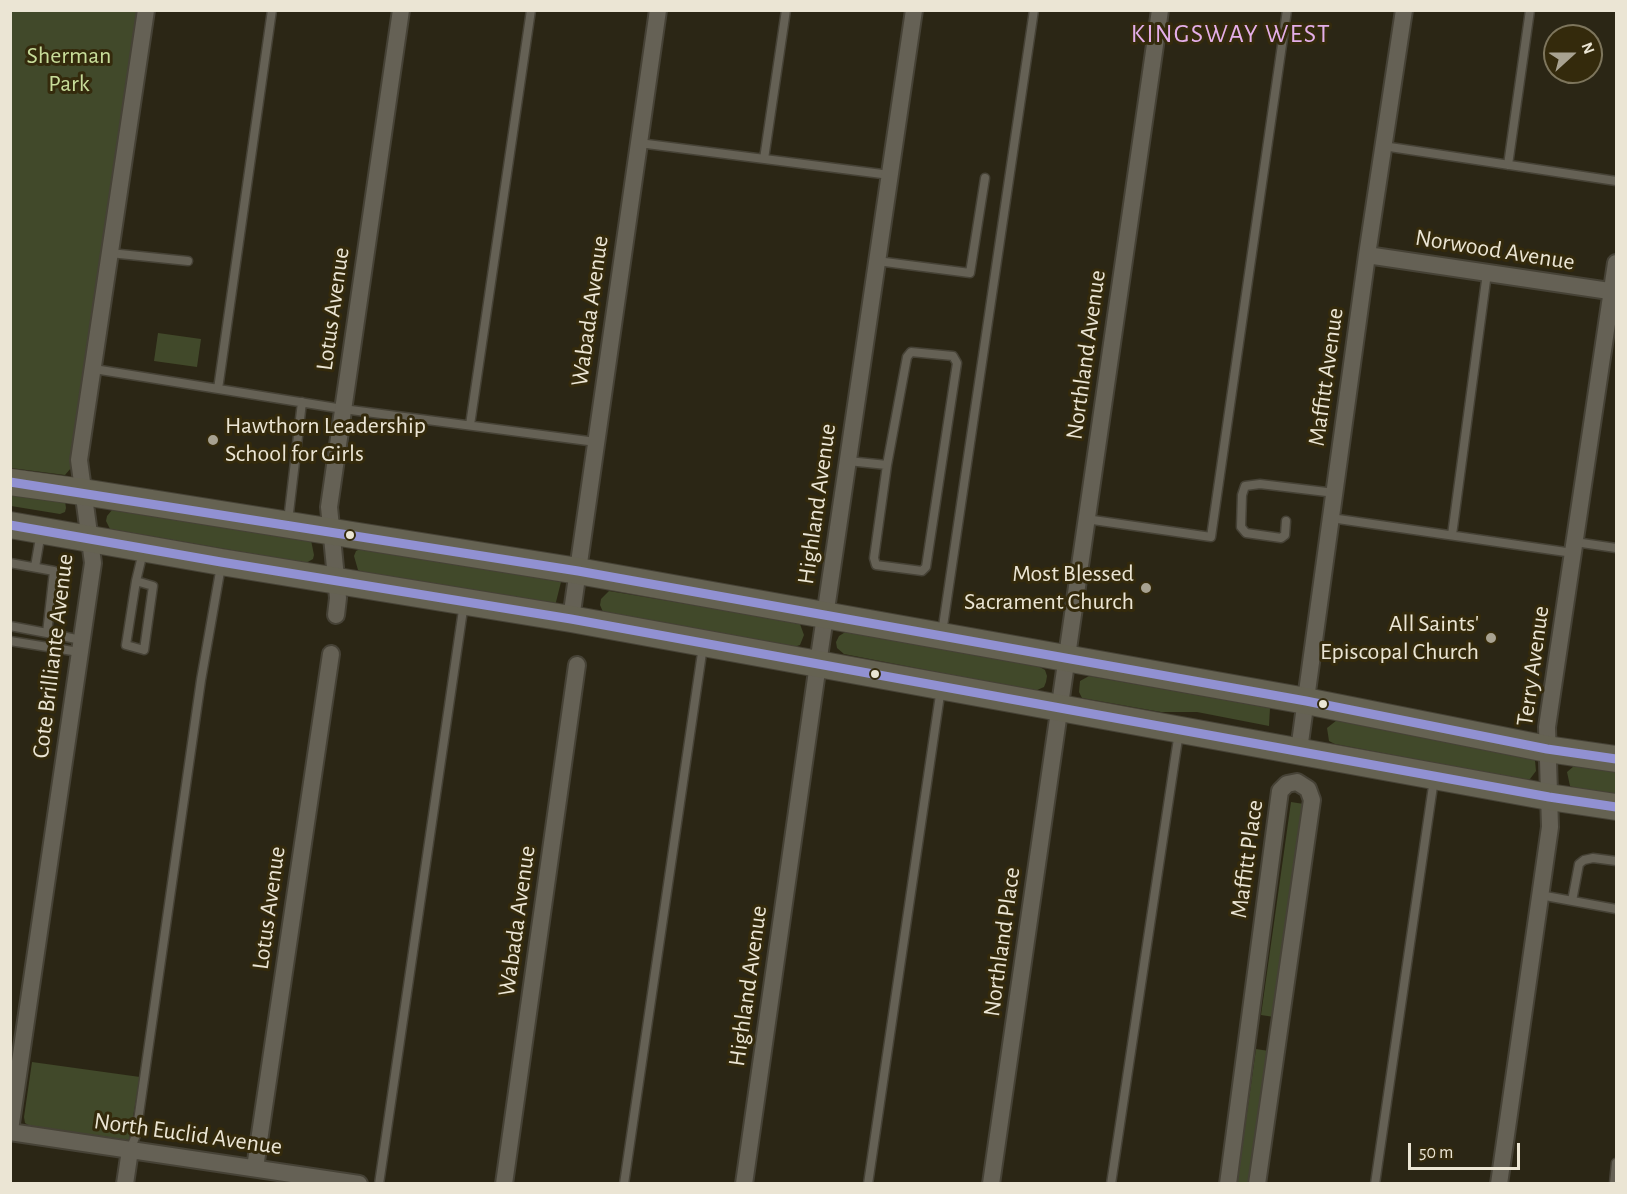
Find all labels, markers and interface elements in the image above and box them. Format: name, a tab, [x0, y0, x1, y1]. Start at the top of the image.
district label: KINGSWAY WEST	[1131, 18, 1331, 50]
north arrow	[1543, 24, 1603, 84]
text: N	[1578, 40, 1597, 56]
park label: Sherman Park	[27, 42, 111, 98]
street label: Norwood Avenue	[1413, 223, 1577, 277]
street label: Wabada Avenue	[565, 234, 615, 388]
street label: Lotus Avenue	[310, 246, 356, 372]
street label: Northland Avenue	[1060, 268, 1112, 442]
street label: Maffitt Avenue	[1302, 306, 1350, 448]
place label: Hawthorn Leadership School for Girls	[225, 412, 426, 468]
street label: Highland Avenue	[791, 422, 843, 586]
marker: Hawthorn Leadership School for Girls	[206, 433, 220, 447]
unlabelled marker	[344, 529, 356, 541]
street label: Cote Brilliante Avenue	[26, 552, 80, 760]
place label: Most Blessed Sacrament Church	[964, 560, 1134, 616]
marker: Most Blessed Sacrament Church	[1139, 581, 1153, 595]
street label: Terry Avenue	[1510, 604, 1556, 728]
place label: All Saints' Episcopal Church	[1320, 610, 1479, 666]
marker: All Saints' Episcopal Church	[1484, 631, 1498, 645]
unlabelled marker	[869, 668, 881, 680]
unlabelled marker	[1317, 698, 1329, 710]
street label: Maffitt Place	[1224, 798, 1270, 920]
street label: Wabada Avenue	[492, 844, 542, 998]
street label: Lotus Avenue	[246, 845, 292, 971]
street label: Northland Place	[977, 865, 1027, 1019]
street label: Highland Avenue	[722, 904, 774, 1068]
street label: North Euclid Avenue	[92, 1107, 284, 1161]
scale bar	[1411, 1131, 1524, 1169]
text: 50 m	[1419, 1144, 1453, 1162]

